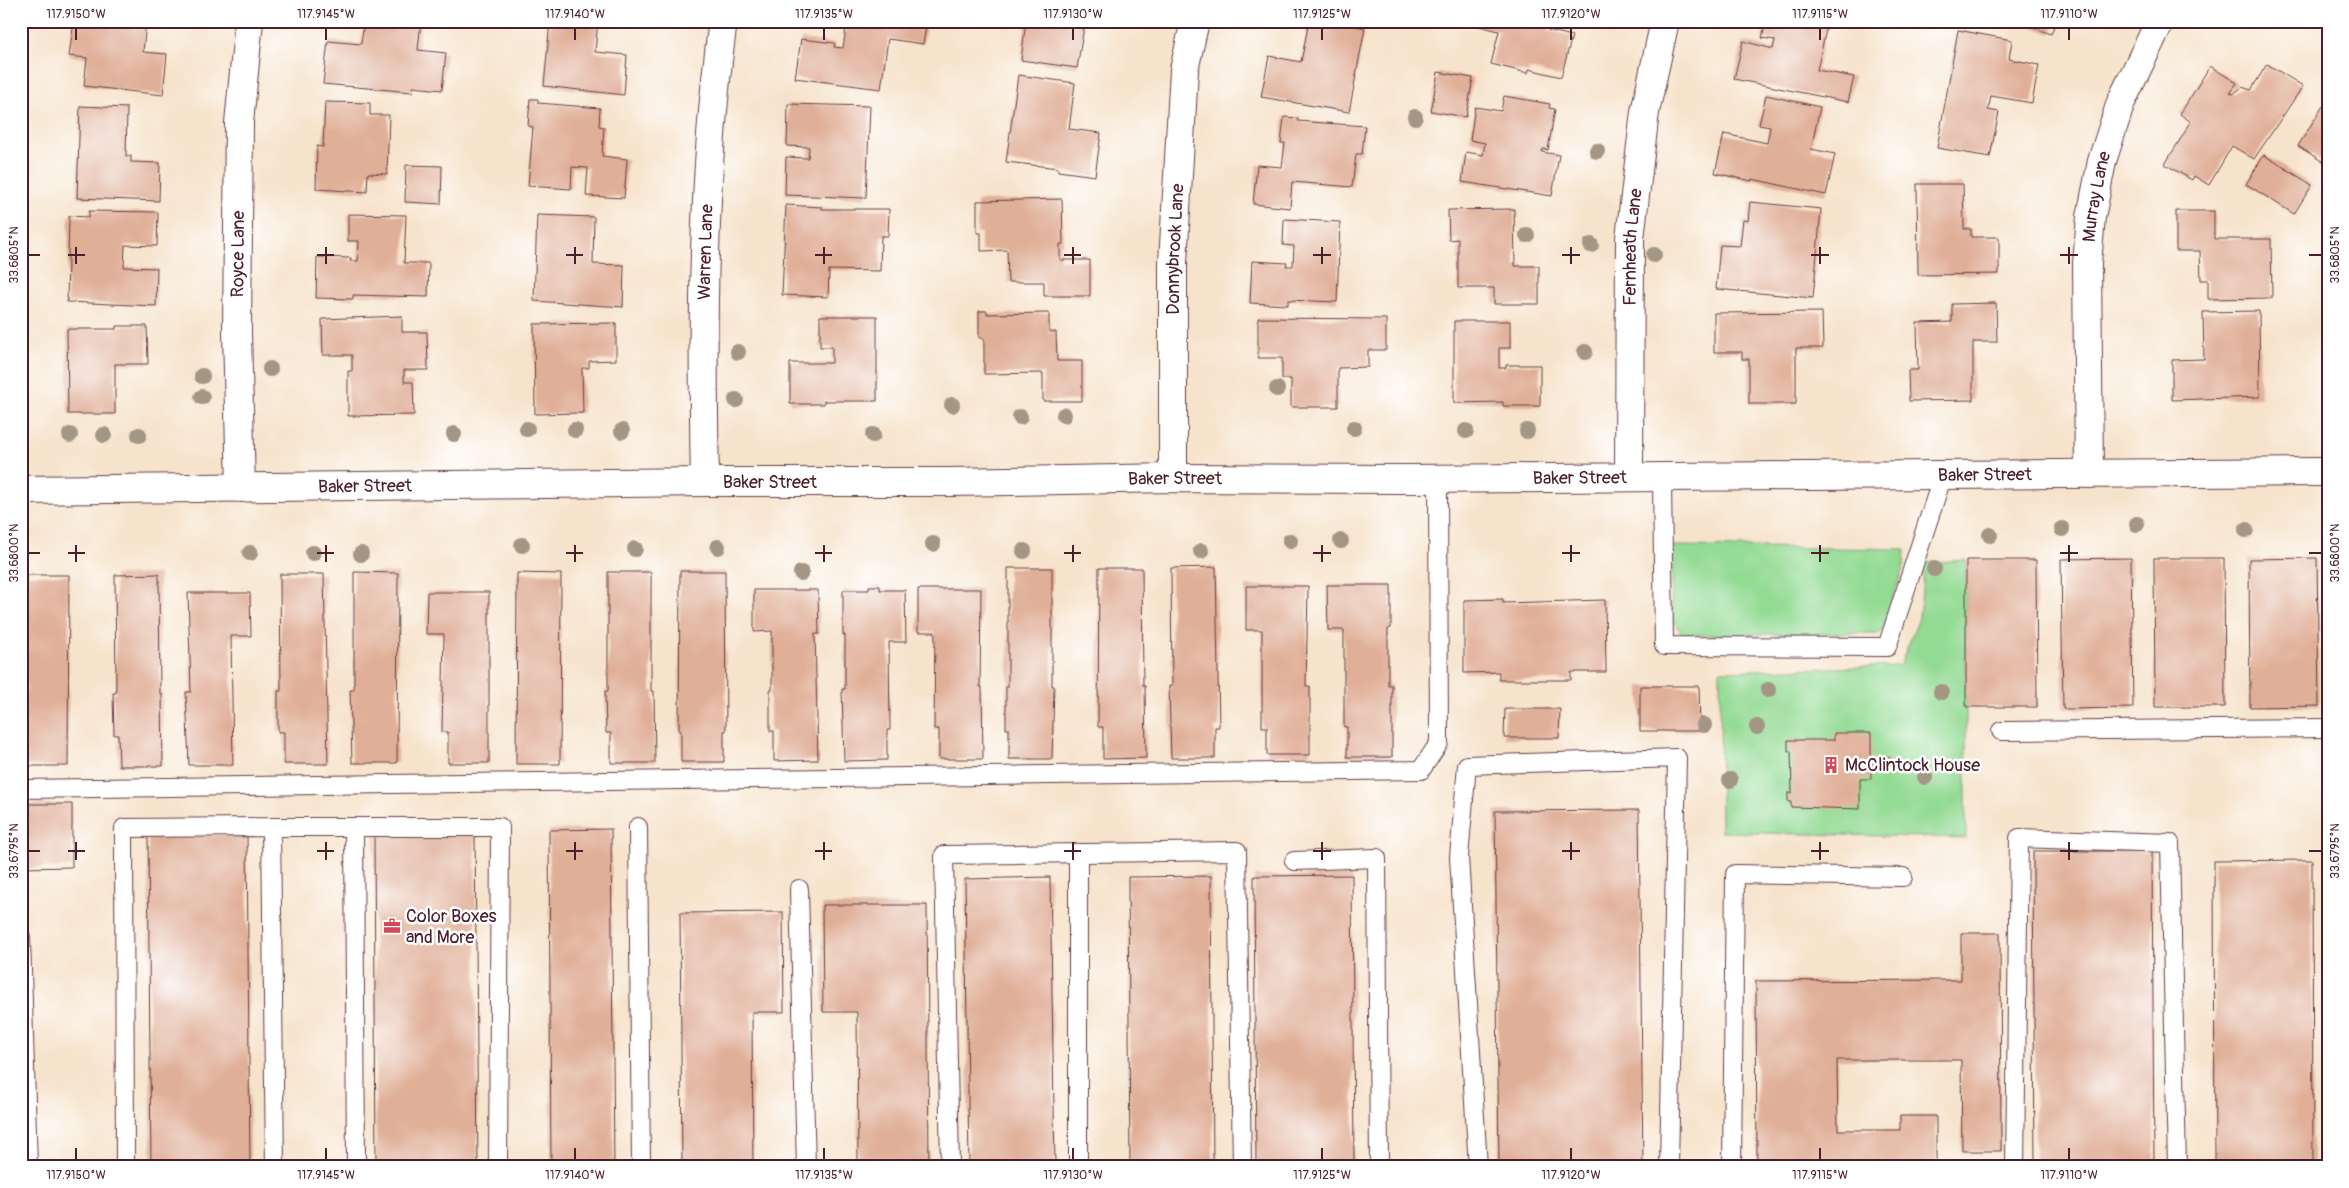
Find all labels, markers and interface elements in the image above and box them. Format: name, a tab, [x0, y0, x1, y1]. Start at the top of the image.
text: 117.9150°W	[46, 7, 106, 22]
text: 117.9145°W	[297, 7, 355, 22]
text: 117.9140°W	[545, 7, 605, 22]
text: 117.9135°W	[795, 7, 853, 22]
text: 117.9130°W	[1043, 7, 1103, 22]
text: 117.9125°W	[1293, 7, 1351, 22]
text: 117.9120°W	[1541, 7, 1601, 22]
text: 117.9115°W	[1792, 7, 1848, 22]
text: 117.9110°W	[2040, 7, 2098, 22]
street label: Murray Lane	[2078, 148, 2116, 243]
street label: Donnybrook Lane	[1162, 183, 1190, 315]
street label: Fernheath Lane	[1619, 187, 1648, 306]
street label: Warren Lane	[693, 203, 719, 300]
street label: Royce Lane	[226, 210, 250, 298]
text: 33.6805°N	[7, 226, 22, 284]
text: 33.6805°N	[2328, 226, 2343, 284]
street label: Baker Street	[1938, 463, 2033, 487]
street label: Baker Street	[1533, 466, 1628, 490]
street label: Baker Street	[1128, 467, 1223, 491]
street label: Baker Street	[723, 471, 818, 494]
street label: Baker Street	[318, 474, 413, 499]
text: 33.6800°N	[7, 524, 22, 582]
text: 33.6800°N	[2328, 524, 2343, 582]
place label: McClintock House	[1845, 754, 1980, 777]
building icon: McClintock House	[1821, 755, 1841, 775]
text: 33.6795°N	[7, 823, 22, 879]
text: 33.6795°N	[2328, 823, 2343, 879]
place label: Color Boxes and More	[406, 905, 497, 949]
office icon: Color Boxes and More	[382, 916, 402, 936]
text: 117.9150°W	[46, 1168, 106, 1183]
text: 117.9145°W	[297, 1168, 355, 1183]
text: 117.9140°W	[545, 1168, 605, 1183]
text: 117.9135°W	[795, 1168, 853, 1183]
text: 117.9130°W	[1043, 1168, 1103, 1183]
text: 117.9125°W	[1293, 1168, 1351, 1183]
text: 117.9120°W	[1541, 1168, 1601, 1183]
text: 117.9115°W	[1792, 1168, 1848, 1183]
text: 117.9110°W	[2040, 1168, 2098, 1183]

